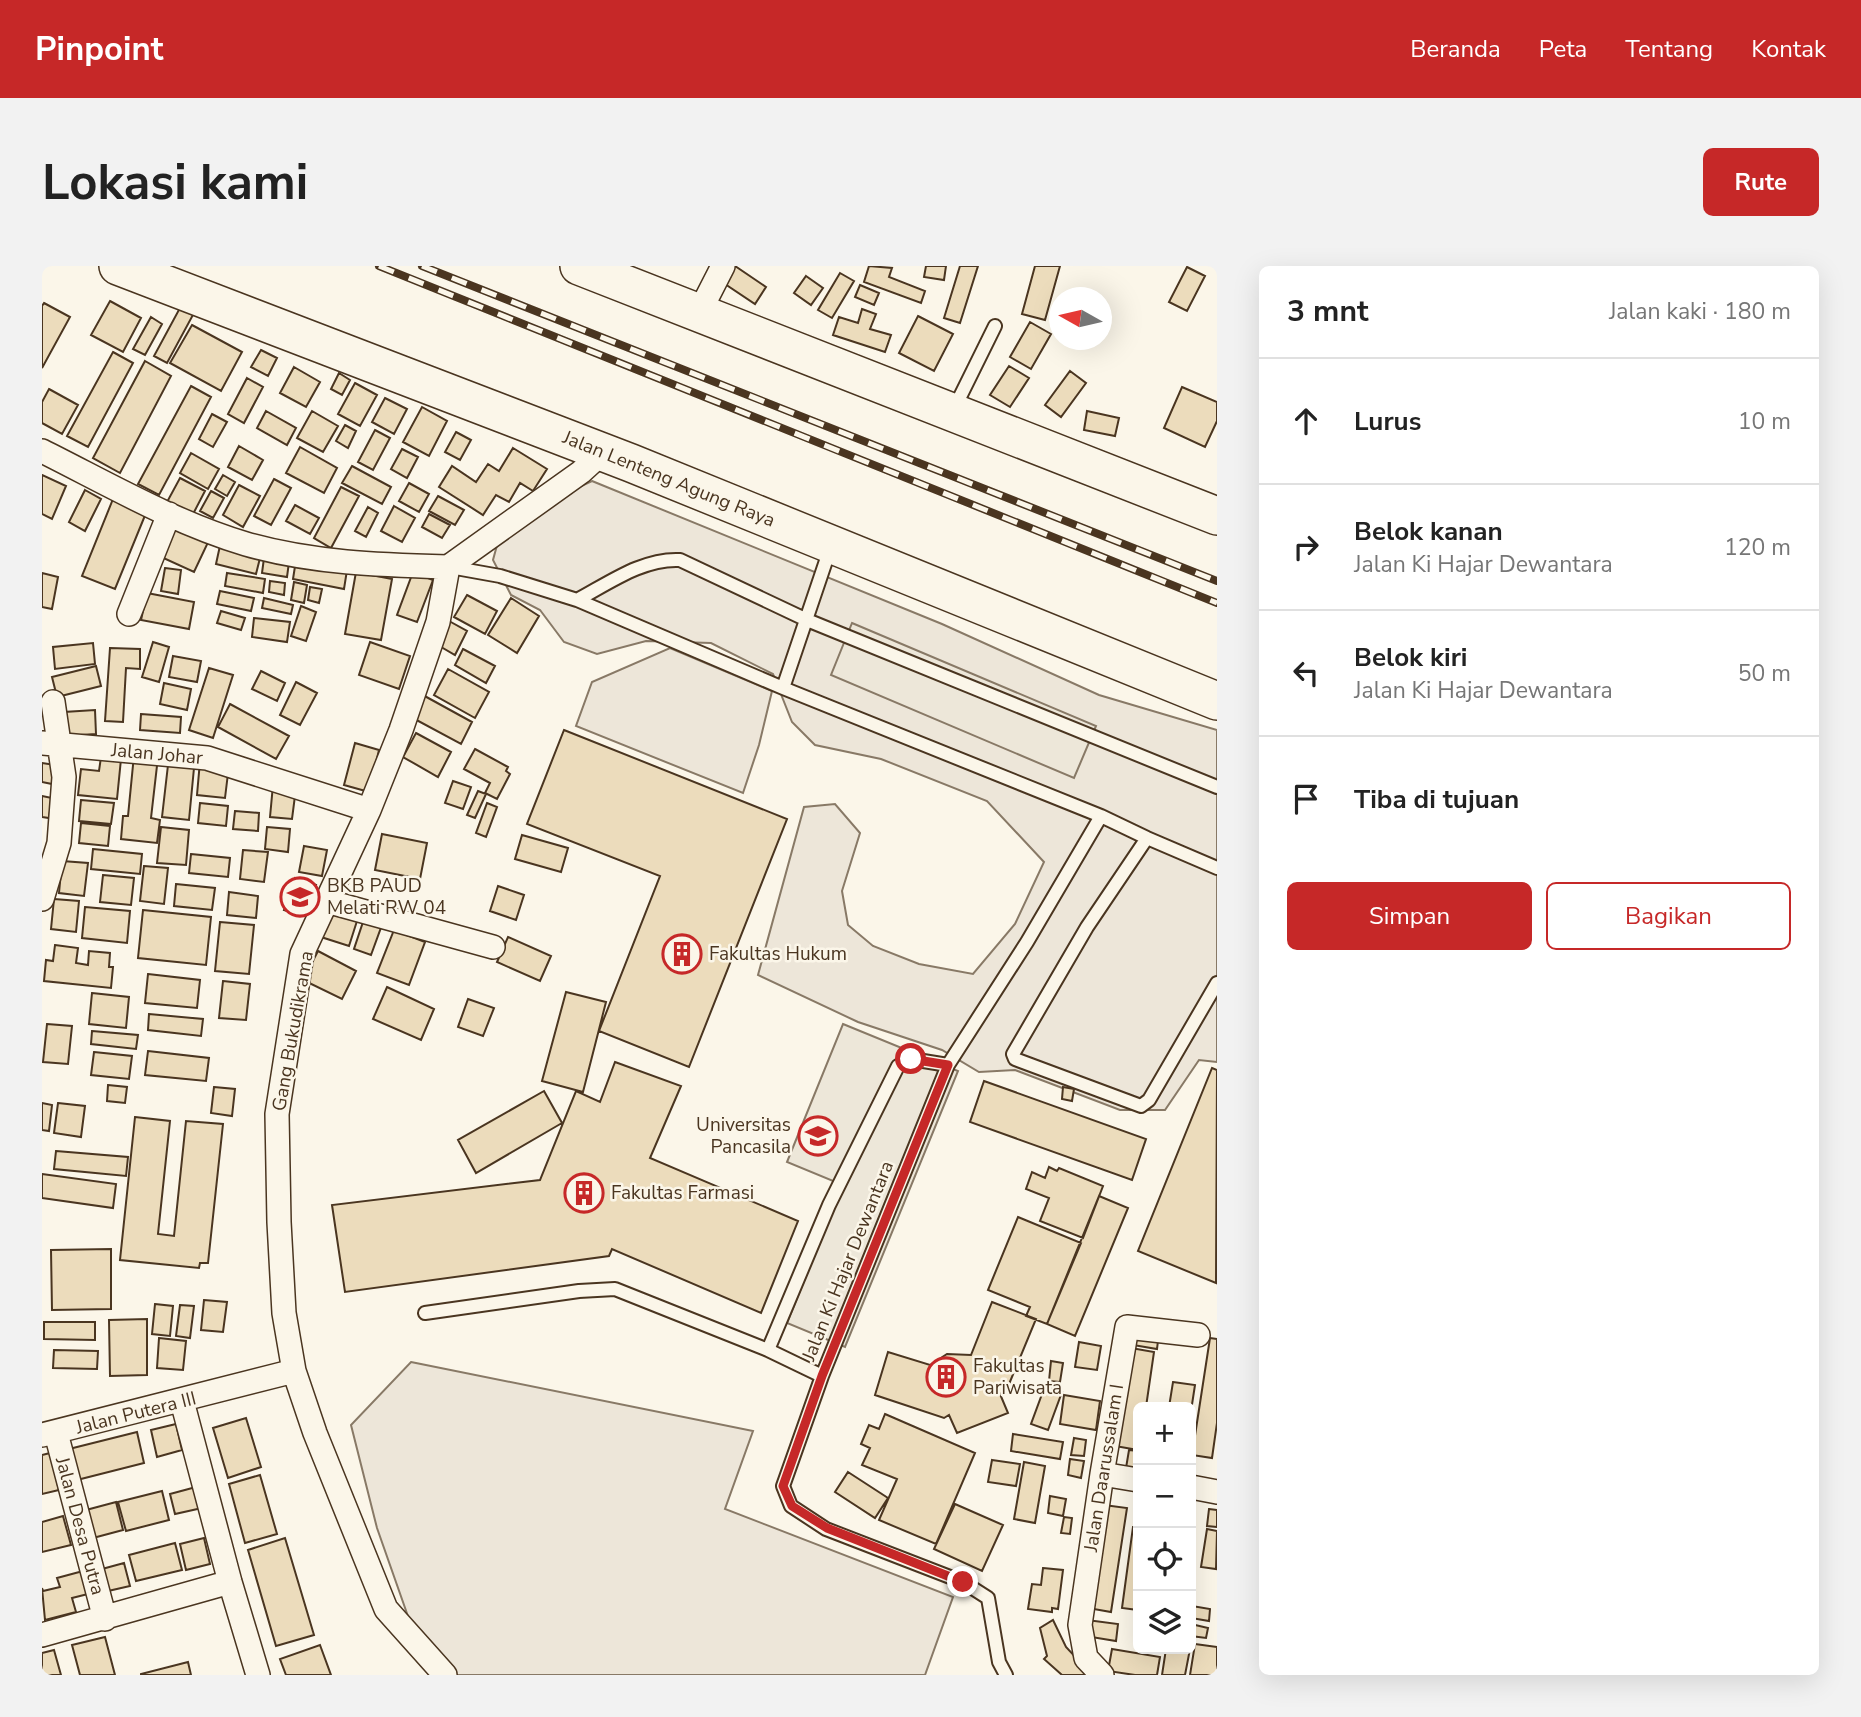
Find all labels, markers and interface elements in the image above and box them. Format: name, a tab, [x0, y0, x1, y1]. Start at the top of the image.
text: Pinpoint	[35, 27, 163, 72]
text: Beranda	[1410, 33, 1501, 65]
text: Peta	[1539, 33, 1587, 65]
text: Tentang	[1625, 33, 1713, 65]
text: Kontak	[1751, 33, 1826, 65]
button: Rute	[1703, 148, 1819, 216]
text: Lokasi kami	[42, 149, 308, 216]
north arrow	[1049, 287, 1112, 350]
text: 3 mnt	[1287, 291, 1368, 332]
text: Jalan kaki · 180 m	[1609, 296, 1791, 327]
icon: ahead	[1287, 402, 1325, 440]
text: Lurus	[1354, 404, 1421, 439]
text: 10 m	[1738, 406, 1791, 437]
street label: Jalan Lenteng Agung Raya	[558, 424, 779, 534]
text: Belok kanan	[1354, 514, 1503, 549]
icon: right	[1287, 528, 1325, 566]
text: 120 m	[1724, 532, 1791, 563]
text: Jalan Ki Hajar Dewantara	[1354, 549, 1613, 580]
text: Belok kiri	[1354, 640, 1467, 675]
icon: left	[1287, 654, 1325, 692]
text: 50 m	[1738, 658, 1791, 689]
text: Jalan Ki Hajar Dewantara	[1354, 675, 1613, 706]
street label: Jalan Johar	[109, 737, 204, 771]
icon: arrive	[1287, 780, 1325, 818]
text: Tiba di tujuan	[1354, 782, 1519, 817]
place label: BKB PAUD Melati RW 04	[327, 873, 446, 921]
school or university icon: BKB PAUD Melati RW 04	[279, 876, 321, 918]
button: Simpan	[1287, 882, 1532, 950]
button: Bagikan	[1546, 882, 1791, 950]
building icon: Fakultas Hukum	[661, 933, 703, 975]
place label: Fakultas Hukum	[709, 941, 847, 967]
street label: Gang Bukudikrama	[266, 949, 320, 1113]
route start	[895, 1043, 926, 1074]
place label: Universitas Pancasila	[696, 1112, 791, 1160]
school or university icon: Universitas Pancasila	[797, 1115, 839, 1157]
street label: Jalan Ki Hajar Dewantara	[796, 1157, 900, 1366]
building icon: Fakultas Farmasi	[563, 1172, 605, 1214]
place label: Fakultas Farmasi	[611, 1180, 754, 1206]
place label: Fakultas Pariwisata	[973, 1353, 1062, 1401]
building icon: Fakultas Pariwisata	[925, 1356, 967, 1398]
street label: Jalan Daarussalam I	[1078, 1382, 1130, 1555]
street label: Jalan Putera III	[72, 1385, 199, 1441]
map controls	[1133, 1402, 1196, 1654]
button: +	[1133, 1402, 1196, 1465]
street label: Jalan Desa Putra	[49, 1453, 111, 1598]
button: −	[1133, 1465, 1196, 1528]
button: locate	[1133, 1528, 1196, 1591]
route end	[947, 1566, 978, 1597]
button: layers	[1133, 1591, 1196, 1654]

